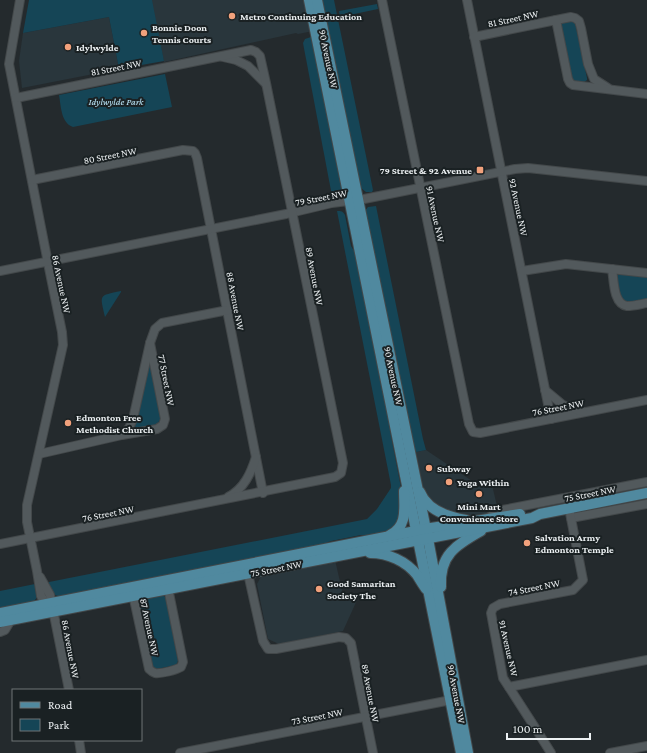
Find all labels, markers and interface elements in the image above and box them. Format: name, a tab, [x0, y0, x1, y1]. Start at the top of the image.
street label: 81 Street NW	[487, 8, 540, 29]
marker: Metro Continuing Education	[227, 11, 237, 21]
place label: Metro Continuing Education	[240, 11, 362, 22]
place label: Bonnie Doon Tennis Courts	[152, 22, 211, 45]
marker: Bonnie Doon Tennis Courts	[139, 28, 149, 38]
street label: 90 Avenue NW	[317, 29, 340, 90]
marker: Idylwylde	[63, 42, 73, 52]
place label: Idylwylde	[76, 42, 119, 53]
street label: 81 Street NW	[90, 57, 143, 78]
park label: Idylwylde Park	[89, 96, 144, 107]
street label: 80 Street NW	[83, 145, 138, 166]
place label: 79 Street & 92 Avenue	[380, 165, 472, 176]
marker: 79 Street & 92 Avenue	[475, 165, 485, 175]
street label: 92 Avenue NW	[507, 177, 530, 238]
street label: 91 Avenue NW	[424, 185, 447, 244]
street label: 79 Street NW	[294, 187, 349, 208]
street label: 89 Avenue NW	[303, 246, 326, 307]
street label: 86 Avenue NW	[50, 254, 73, 315]
street label: 88 Avenue NW	[224, 271, 247, 332]
street label: 90 Avenue NW	[382, 346, 405, 407]
street label: 77 Street NW	[156, 353, 177, 408]
street label: 76 Street NW	[531, 397, 586, 418]
place label: Edmonton Free Methodist Church	[76, 412, 154, 435]
marker: Edmonton Free Methodist Church	[63, 418, 73, 428]
marker: Subway	[424, 463, 434, 473]
place label: Subway	[437, 463, 471, 474]
marker: Yoga Within	[444, 477, 454, 487]
place label: Yoga Within	[457, 477, 509, 488]
street label: 75 Street NW	[563, 483, 618, 504]
marker: Mini Mart Convenience Store	[474, 489, 484, 499]
place label: Mini Mart Convenience Store	[440, 501, 519, 524]
street label: 76 Street NW	[81, 503, 136, 524]
place label: Salvation Army Edmonton Temple	[535, 532, 614, 555]
marker: Salvation Army Edmonton Temple	[522, 538, 532, 548]
street label: 75 Street NW	[249, 558, 304, 579]
street label: 74 Street NW	[507, 577, 562, 598]
place label: Good Samaritan Society The	[327, 578, 396, 601]
marker: Good Samaritan Society The	[314, 584, 324, 594]
street label: 87 Avenue NW	[138, 597, 161, 658]
street label: 86 Avenue NW	[59, 619, 82, 680]
street label: 91 Avenue NW	[497, 619, 521, 678]
street label: 89 Avenue NW	[359, 663, 382, 724]
street label: 90 Avenue NW	[445, 664, 468, 725]
legend	[12, 689, 142, 741]
text: Road	[48, 698, 73, 712]
street label: 73 Street NW	[290, 706, 345, 727]
scale bar	[507, 715, 590, 741]
text: Park	[48, 718, 70, 732]
text: 100 m	[513, 722, 543, 736]

